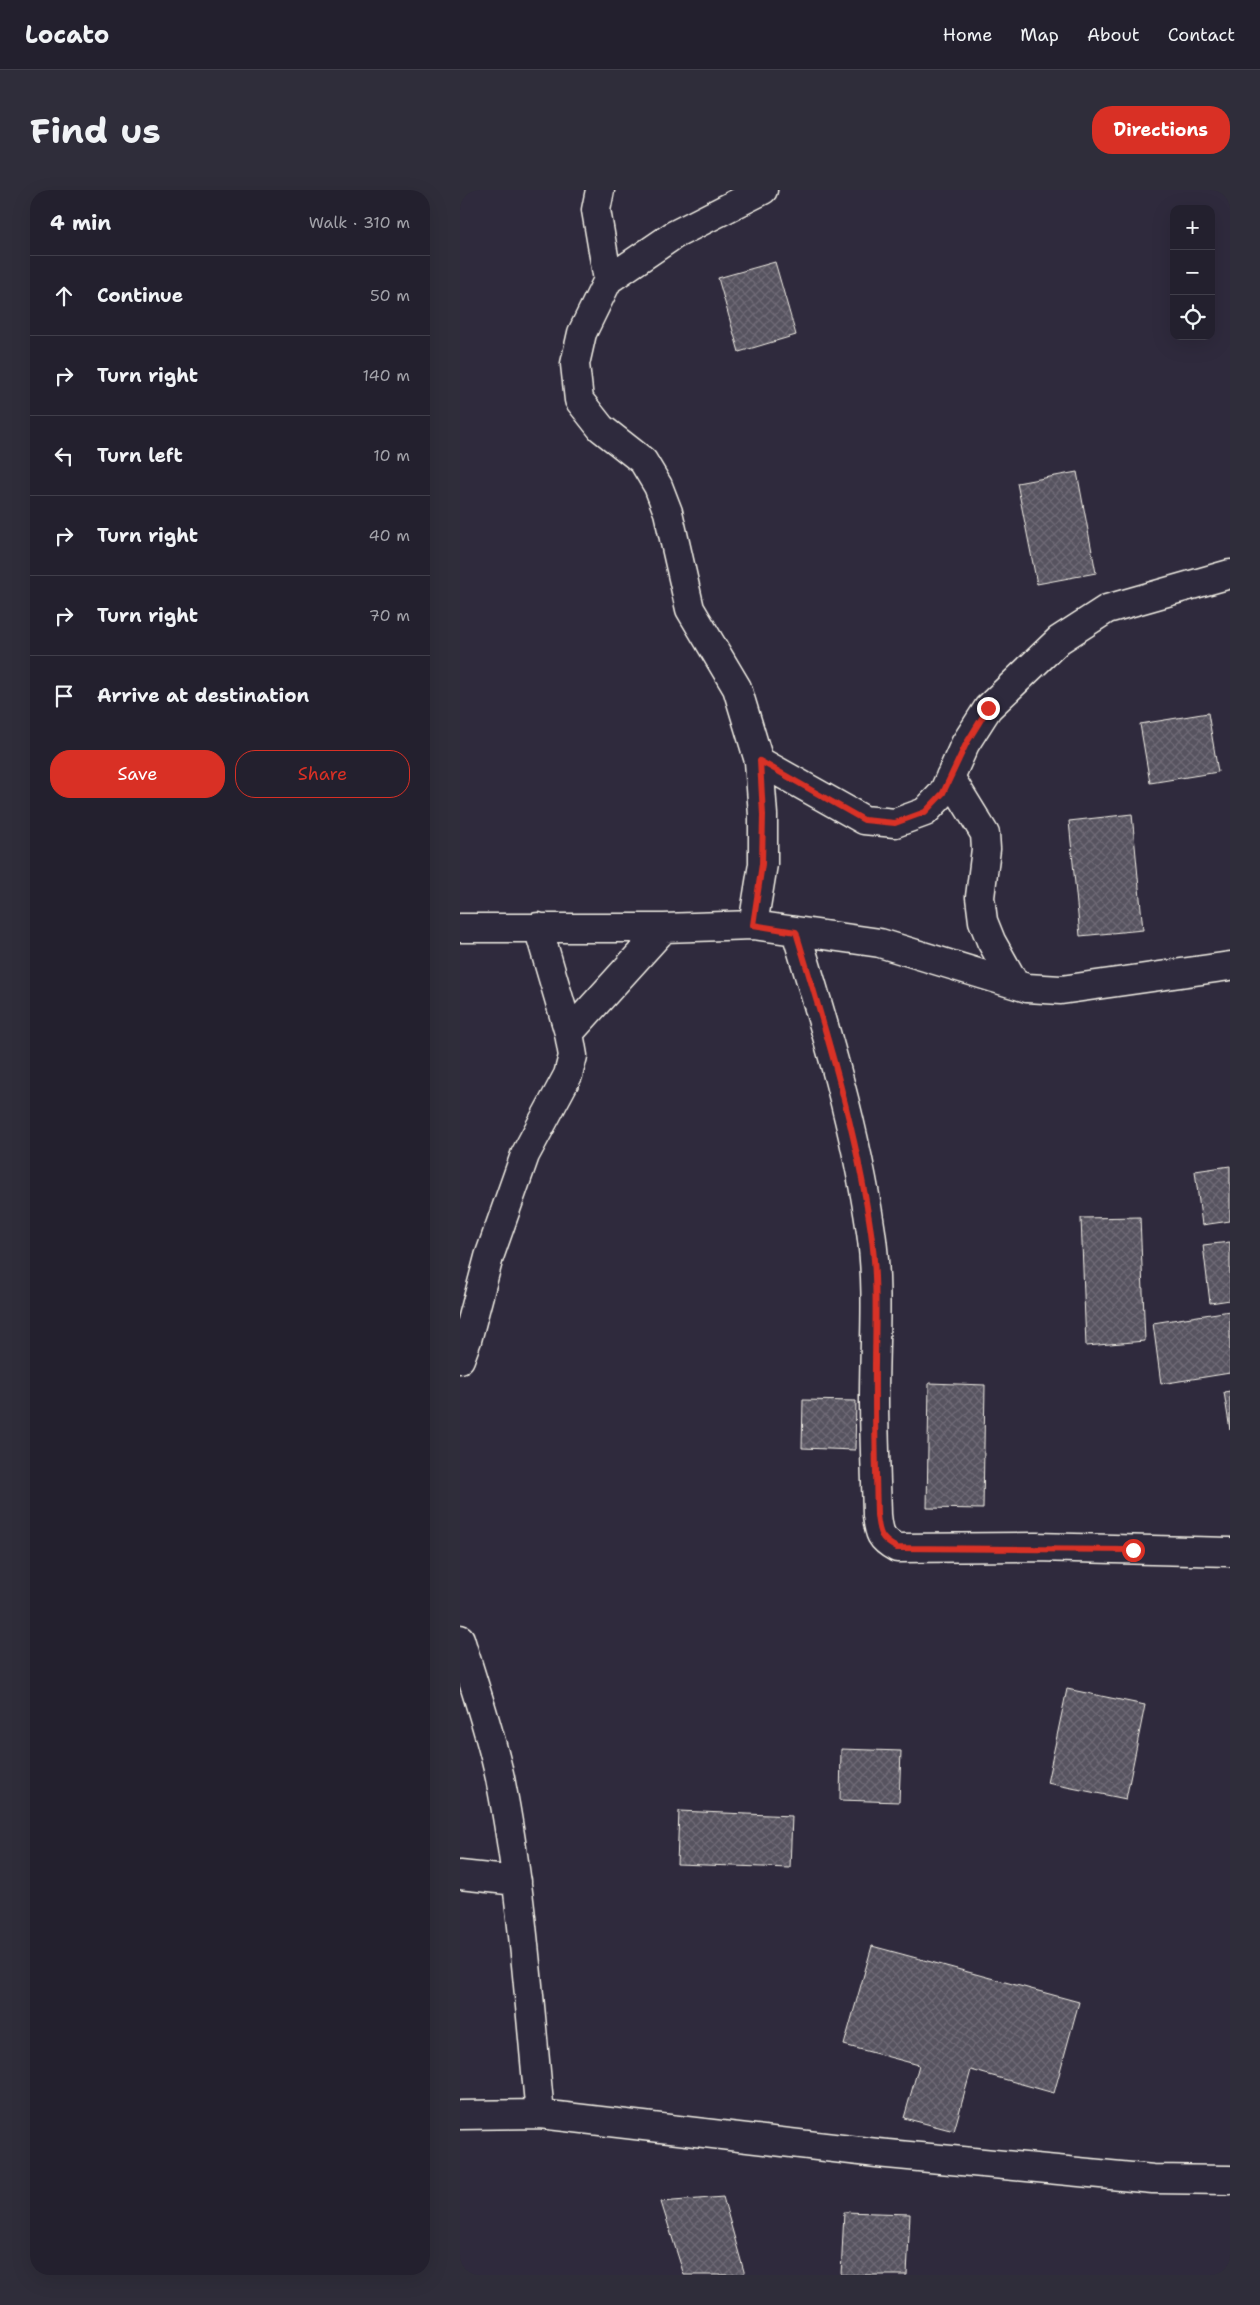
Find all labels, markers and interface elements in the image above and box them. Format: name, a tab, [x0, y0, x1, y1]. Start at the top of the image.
text: Locato	[25, 19, 109, 51]
text: Home	[943, 23, 992, 47]
text: Map	[1020, 23, 1059, 47]
text: About	[1087, 23, 1140, 47]
text: Contact	[1168, 23, 1235, 47]
button: Directions	[1092, 106, 1230, 154]
text: Find us	[30, 107, 161, 154]
map controls	[1170, 205, 1215, 340]
button: +	[1170, 205, 1215, 250]
text: 4 min	[50, 209, 111, 237]
text: Walk · 310 m	[309, 212, 410, 233]
button: −	[1170, 250, 1215, 295]
icon: ahead	[50, 282, 78, 310]
text: Continue	[97, 283, 183, 308]
text: 50 m	[370, 285, 410, 306]
button: locate	[1170, 295, 1215, 340]
icon: right	[50, 362, 78, 390]
text: Turn right	[97, 363, 198, 388]
text: 140 m	[363, 365, 410, 386]
icon: left	[50, 442, 78, 470]
text: Turn left	[97, 443, 183, 468]
text: 10 m	[373, 445, 410, 466]
icon: right	[50, 522, 78, 550]
text: Turn right	[97, 523, 198, 548]
text: 40 m	[368, 525, 410, 546]
icon: right	[50, 602, 78, 630]
text: Turn right	[97, 603, 198, 628]
text: 70 m	[369, 605, 410, 626]
icon: arrive	[50, 682, 78, 710]
text: Arrive at destination	[97, 683, 309, 708]
route end	[977, 697, 1000, 720]
button: Save	[50, 750, 225, 798]
button: Share	[235, 750, 410, 798]
route start	[1122, 1539, 1145, 1562]

